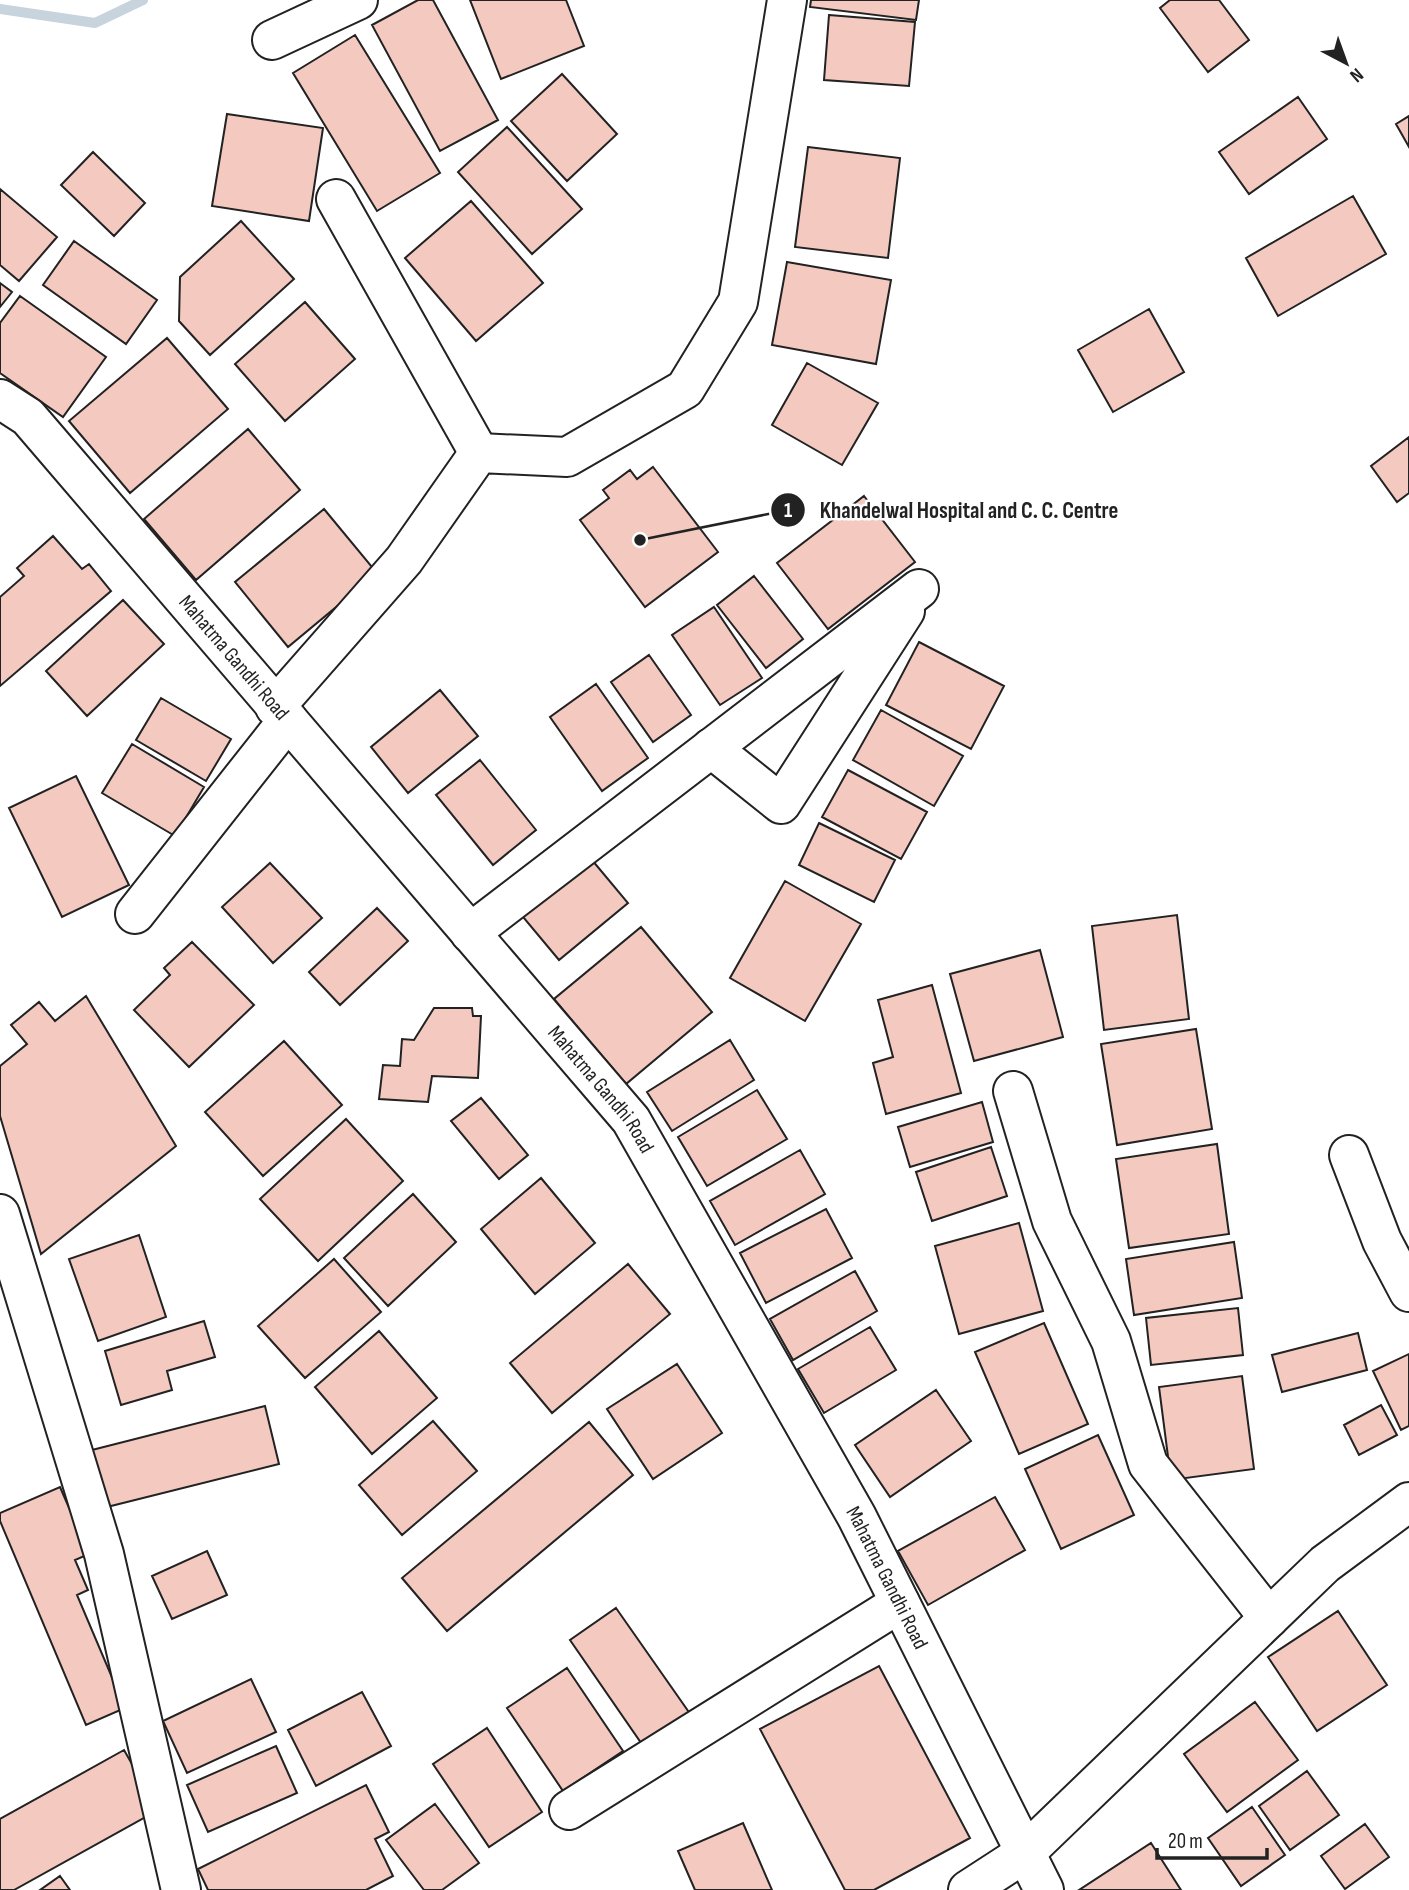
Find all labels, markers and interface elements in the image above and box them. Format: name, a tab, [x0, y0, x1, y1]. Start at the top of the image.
north arrow	[1311, 28, 1381, 98]
text: N	[1345, 63, 1368, 87]
callout: Khandelwal Hospital and C. C. Centre	[771, 488, 1132, 532]
text: Khandelwal Hospital and C. C. Centre	[820, 497, 1118, 525]
text: 1	[784, 498, 792, 523]
street label: Mahatma Gandhi Road	[174, 590, 295, 725]
street label: Mahatma Gandhi Road	[543, 1020, 660, 1157]
street label: Mahatma Gandhi Road	[841, 1502, 934, 1653]
scale bar	[1157, 1816, 1267, 1860]
text: 20 m	[1168, 1829, 1203, 1854]

